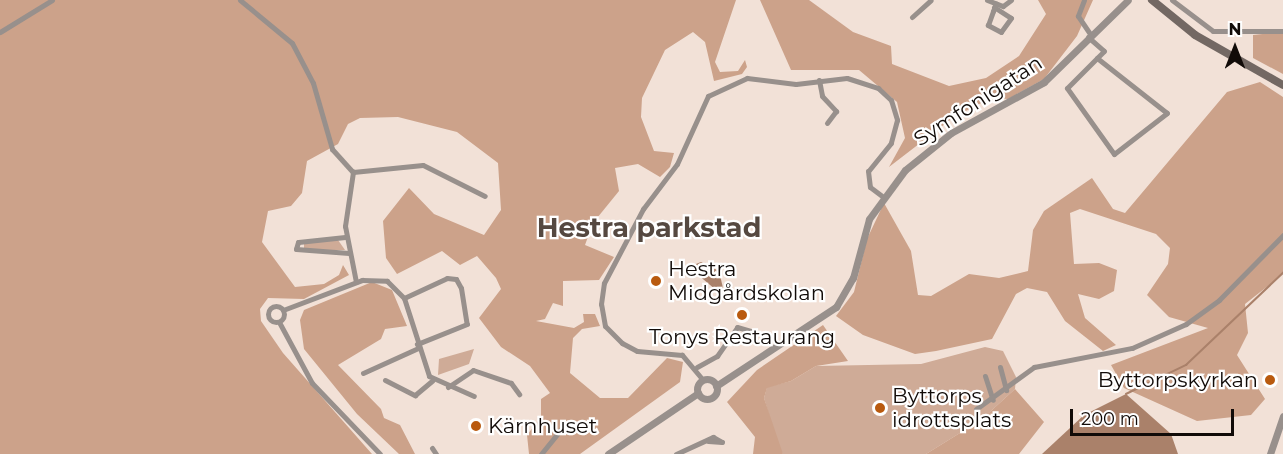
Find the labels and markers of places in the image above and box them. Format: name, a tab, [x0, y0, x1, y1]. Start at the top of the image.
place label: Hestra Midgårdskolan	[668, 256, 825, 306]
marker: Hestra Midgårdskolan	[649, 274, 663, 288]
marker: Tonys Restaurang	[735, 308, 749, 322]
place label: Tonys Restaurang	[649, 324, 835, 350]
place label: Byttorpskyrkan	[1098, 367, 1258, 393]
marker: Byttorpskyrkan	[1263, 373, 1277, 387]
place label: Byttorps idrottsplats	[892, 383, 1011, 433]
marker: Byttorps idrottsplats	[873, 401, 887, 415]
place label: Kärnhuset	[488, 413, 597, 439]
marker: Kärnhuset	[469, 419, 483, 433]

